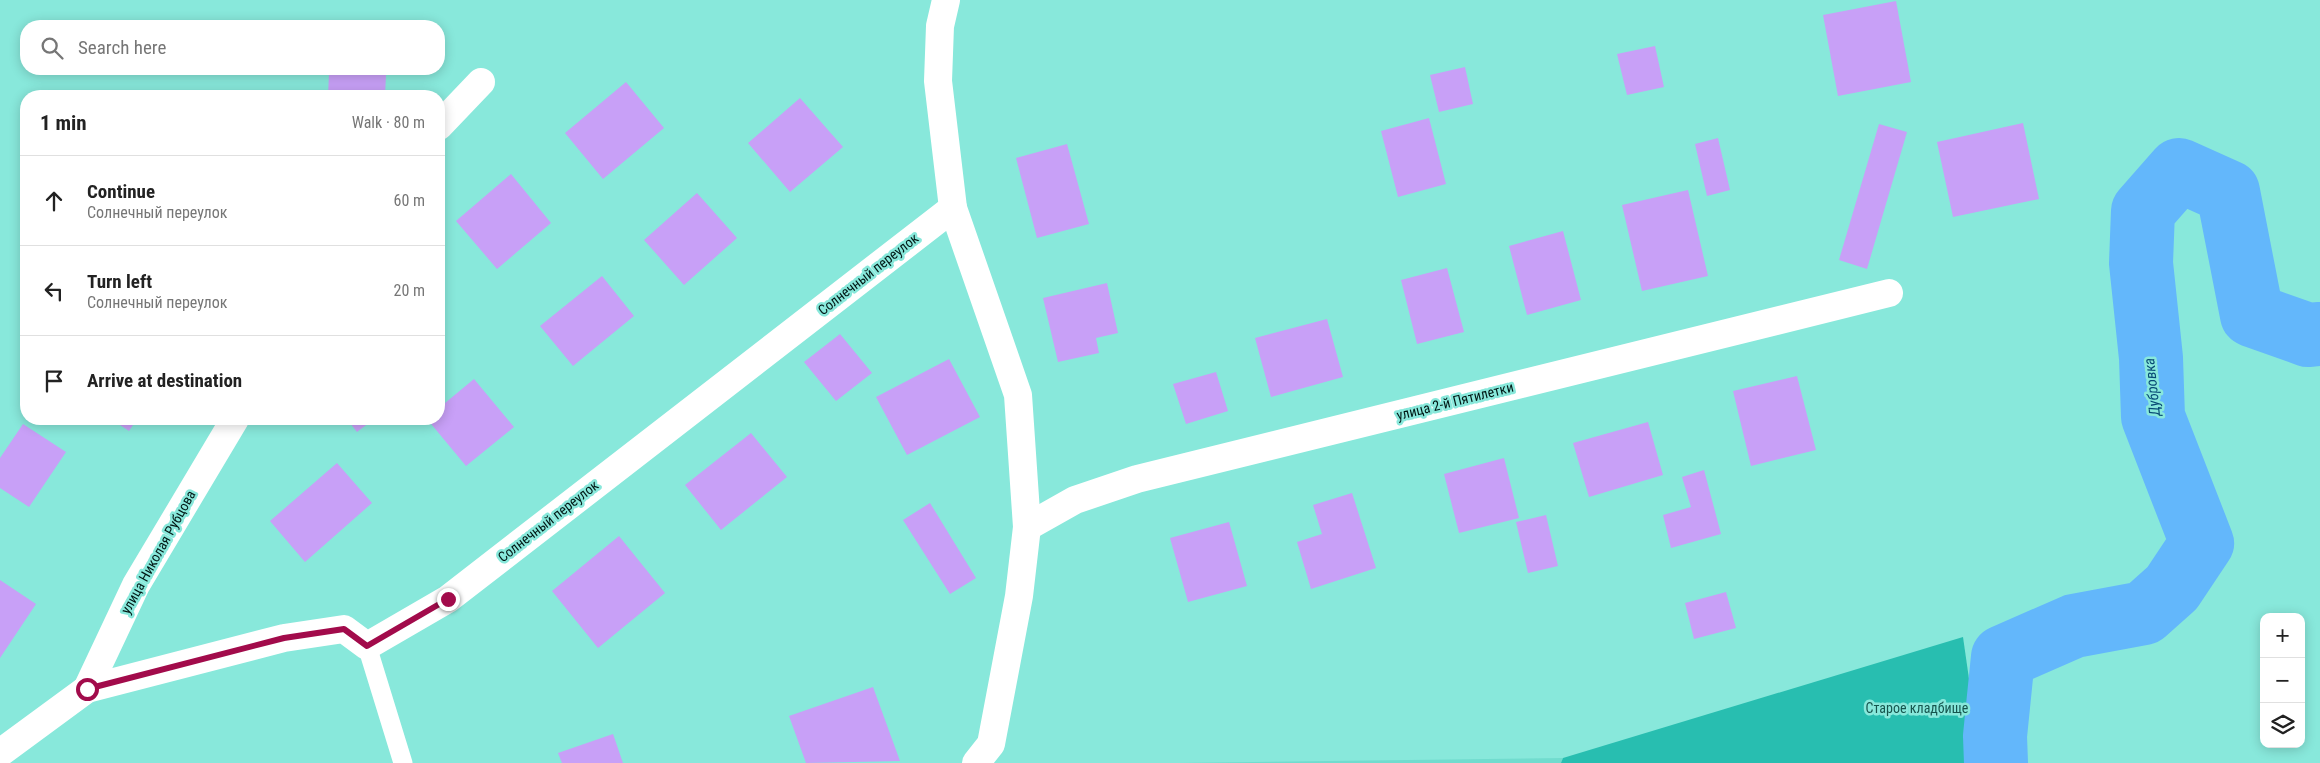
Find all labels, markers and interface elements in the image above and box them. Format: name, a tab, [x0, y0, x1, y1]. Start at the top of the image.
search box	[20, 20, 445, 75]
icon: search	[38, 34, 66, 62]
text: Search here	[78, 36, 166, 59]
text: 1 min	[40, 111, 87, 135]
text: Walk · 80 m	[352, 113, 425, 132]
text: Continue	[87, 180, 155, 203]
icon: ahead	[40, 187, 68, 215]
text: 60 m	[393, 191, 425, 210]
text: Солнечный переулок	[87, 203, 227, 222]
street label: Солнечный переулок	[815, 230, 922, 318]
text: Turn left	[87, 270, 152, 293]
icon: left	[40, 277, 68, 305]
text: 20 m	[393, 281, 425, 300]
text: Солнечный переулок	[87, 293, 227, 312]
water label: Дубровка	[2140, 357, 2164, 418]
icon: arrive	[40, 367, 68, 395]
text: Arrive at destination	[87, 369, 242, 392]
street label: улица 2-й Пятилетки	[1395, 379, 1515, 423]
street label: Солнечный переулок	[495, 477, 602, 565]
street label: улица Николая Рубцова	[117, 487, 199, 617]
route end	[437, 588, 460, 611]
map controls	[2260, 613, 2305, 748]
button: +	[2260, 613, 2305, 658]
button: −	[2260, 658, 2305, 703]
route start	[76, 678, 99, 701]
park label: Старое кладбище	[1866, 700, 1969, 716]
button: layers	[2260, 703, 2305, 748]

